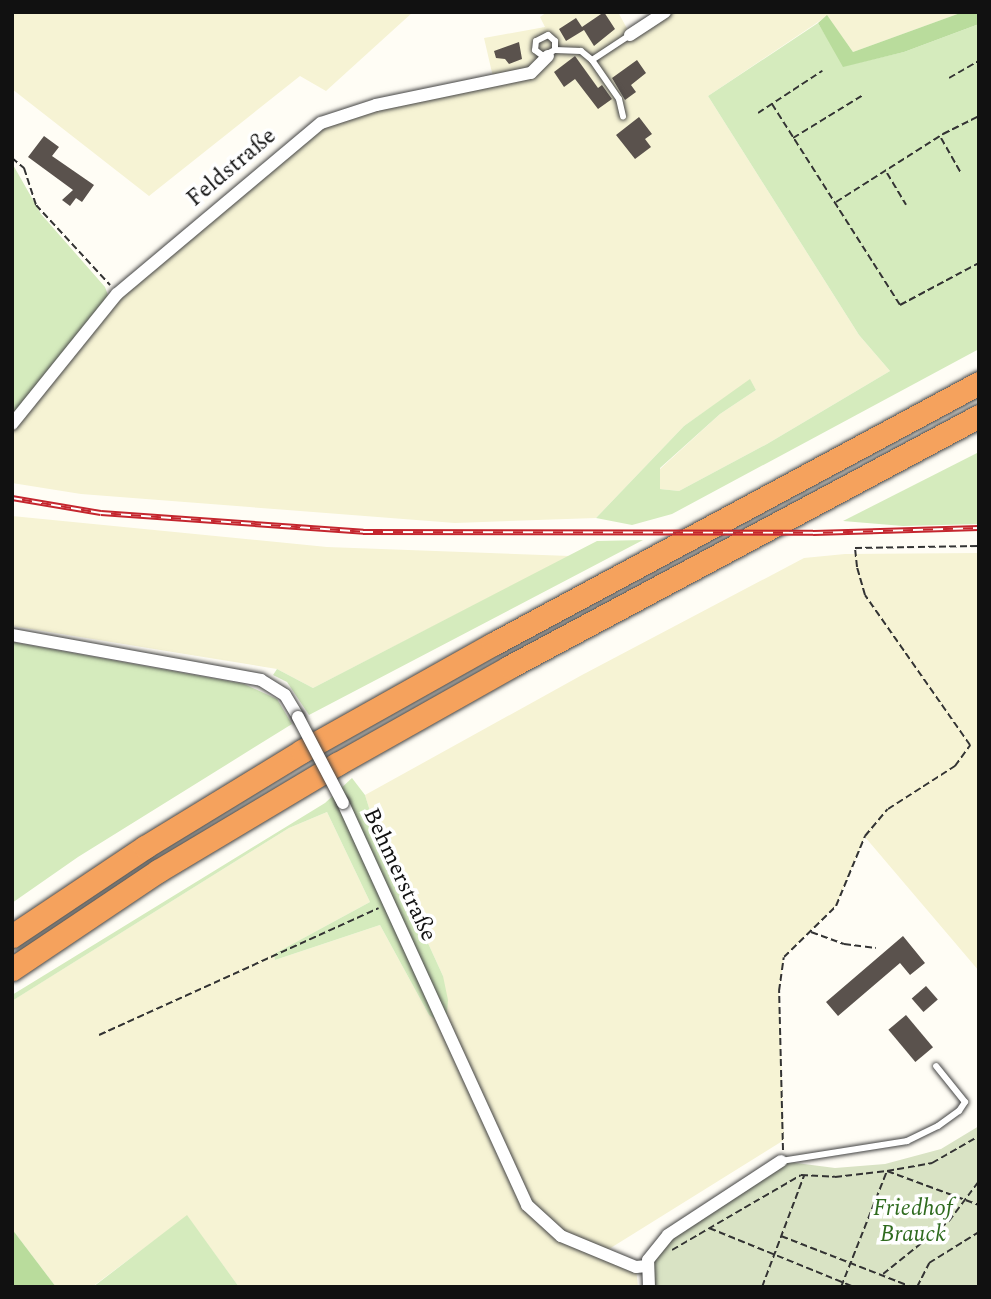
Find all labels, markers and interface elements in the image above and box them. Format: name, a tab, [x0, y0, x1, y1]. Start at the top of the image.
street label: Feldstraße	[182, 123, 282, 213]
street label: Behmerstraße	[356, 804, 442, 946]
park label: Friedhof Brauck	[873, 1195, 953, 1249]

